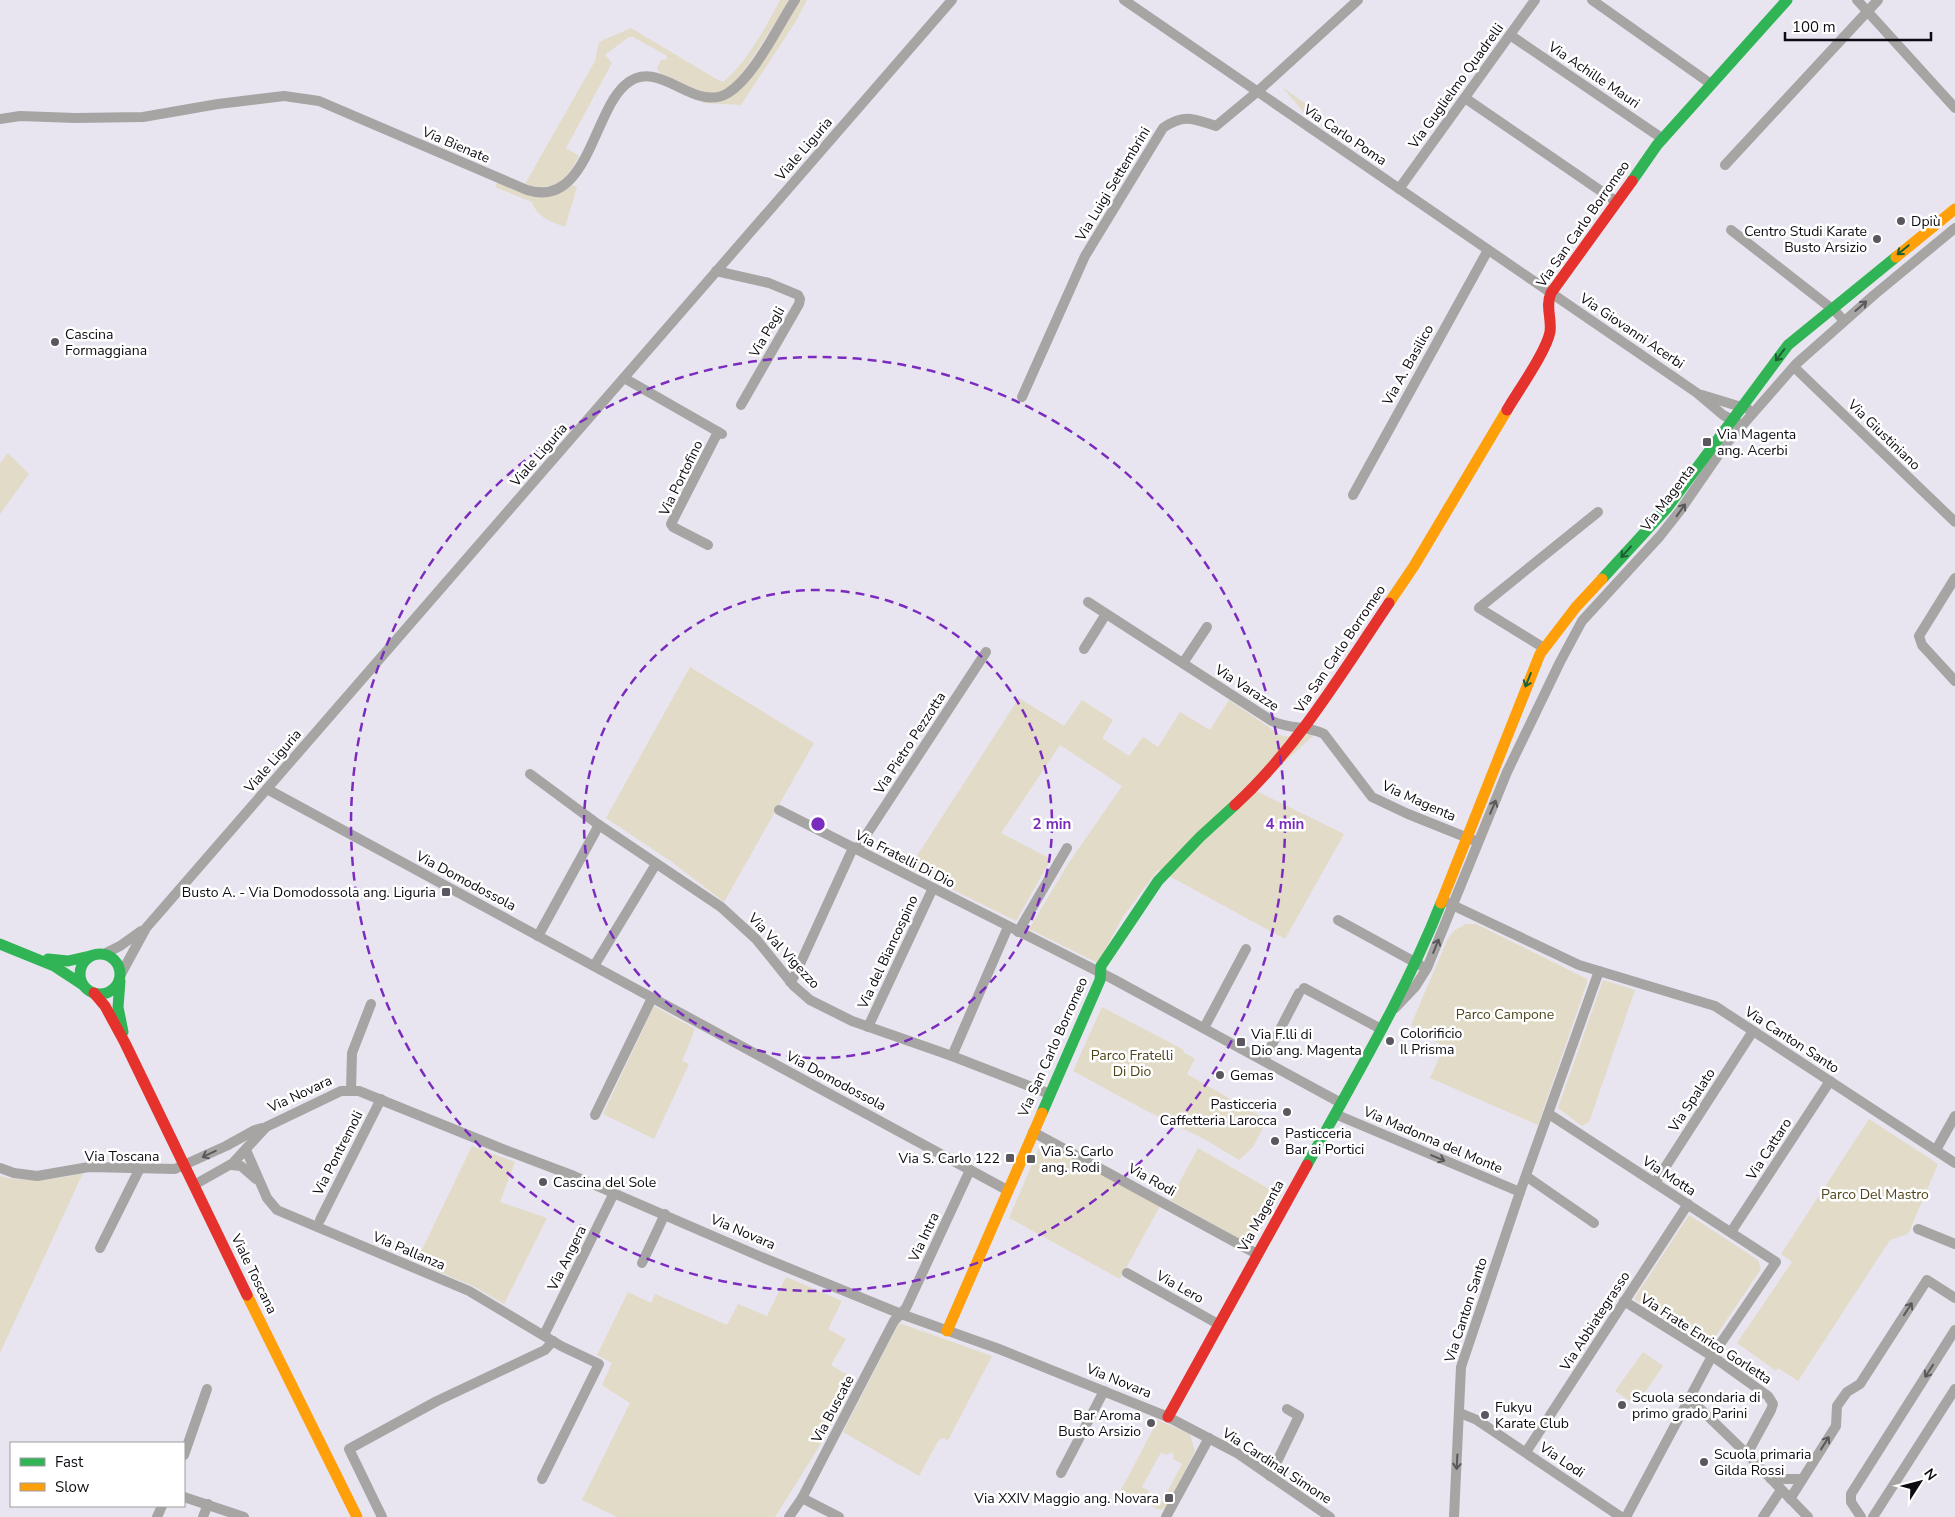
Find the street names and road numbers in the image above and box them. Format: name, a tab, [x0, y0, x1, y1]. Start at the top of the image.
street label: Via Guglielmo Quadrelli	[1403, 20, 1508, 153]
street label: Via Achille Mauri	[1544, 37, 1643, 113]
street label: Via Carlo Poma	[1299, 100, 1390, 170]
street label: Viale Liguria	[771, 113, 837, 185]
street label: Via Bienate	[418, 122, 493, 168]
street label: Via Luigi Settembrini	[1071, 123, 1155, 246]
street label: Via San Carlo Borromeo	[1531, 157, 1634, 292]
street label: Via Giovanni Acerbi	[1575, 288, 1688, 373]
street label: Via Pegli	[744, 303, 789, 362]
street label: Via A. Basilico	[1377, 321, 1438, 410]
street label: Via Giustiniano	[1843, 395, 1925, 475]
street label: Viale Liguria	[506, 419, 572, 491]
street label: Via Portofino	[654, 437, 708, 520]
street label: Via Magenta	[1636, 461, 1699, 536]
street label: Via San Carlo Borromeo	[1289, 581, 1390, 718]
street label: Via Varazze	[1210, 660, 1283, 716]
street label: Via Pietro Pezzotta	[869, 688, 950, 799]
street label: Viale Liguria	[240, 725, 306, 797]
street label: Via Magenta	[1378, 776, 1459, 826]
street label: Via Fratelli Di Dio	[851, 825, 958, 893]
street label: Via Domodossola	[412, 846, 519, 915]
street label: Via del Biancospino	[853, 892, 923, 1013]
street label: Via Val Vigezzo	[743, 908, 824, 993]
street label: Via San Carlo Borromeo	[1013, 974, 1092, 1121]
street label: Via Canton Santo	[1740, 1002, 1843, 1078]
street label: Via Domodossola	[782, 1046, 889, 1115]
street label: Via Spalato	[1664, 1064, 1720, 1136]
street label: Via Novara	[264, 1071, 335, 1118]
street label: Via Madonna del Monte	[1360, 1102, 1506, 1178]
street label: Via Pontremoli	[308, 1107, 367, 1199]
street label: Via Cattaro	[1741, 1114, 1796, 1184]
street label: Via Toscana	[83, 1147, 160, 1166]
street label: Via Motta	[1638, 1151, 1700, 1200]
street label: Via Rodi	[1124, 1159, 1179, 1201]
street label: Via Magenta	[1233, 1177, 1289, 1256]
street label: Via Novara	[707, 1209, 778, 1254]
street label: Via Intra	[904, 1209, 944, 1266]
street label: Via Angera	[543, 1222, 591, 1295]
street label: Via Pallanza	[369, 1227, 448, 1275]
street label: Viale Toscana	[226, 1230, 282, 1317]
street label: Via Canton Santo	[1440, 1255, 1492, 1366]
street label: Via Lero	[1152, 1266, 1207, 1308]
street label: Via Abbiategrasso	[1555, 1267, 1634, 1375]
street label: Via Frate Enrico Gorletta	[1636, 1289, 1775, 1389]
street label: Via Novara	[1083, 1359, 1154, 1403]
street label: Via Buscate	[807, 1372, 859, 1447]
street label: Via Cardinal Simone	[1218, 1423, 1335, 1509]
street label: Via Lodi	[1535, 1437, 1588, 1482]

